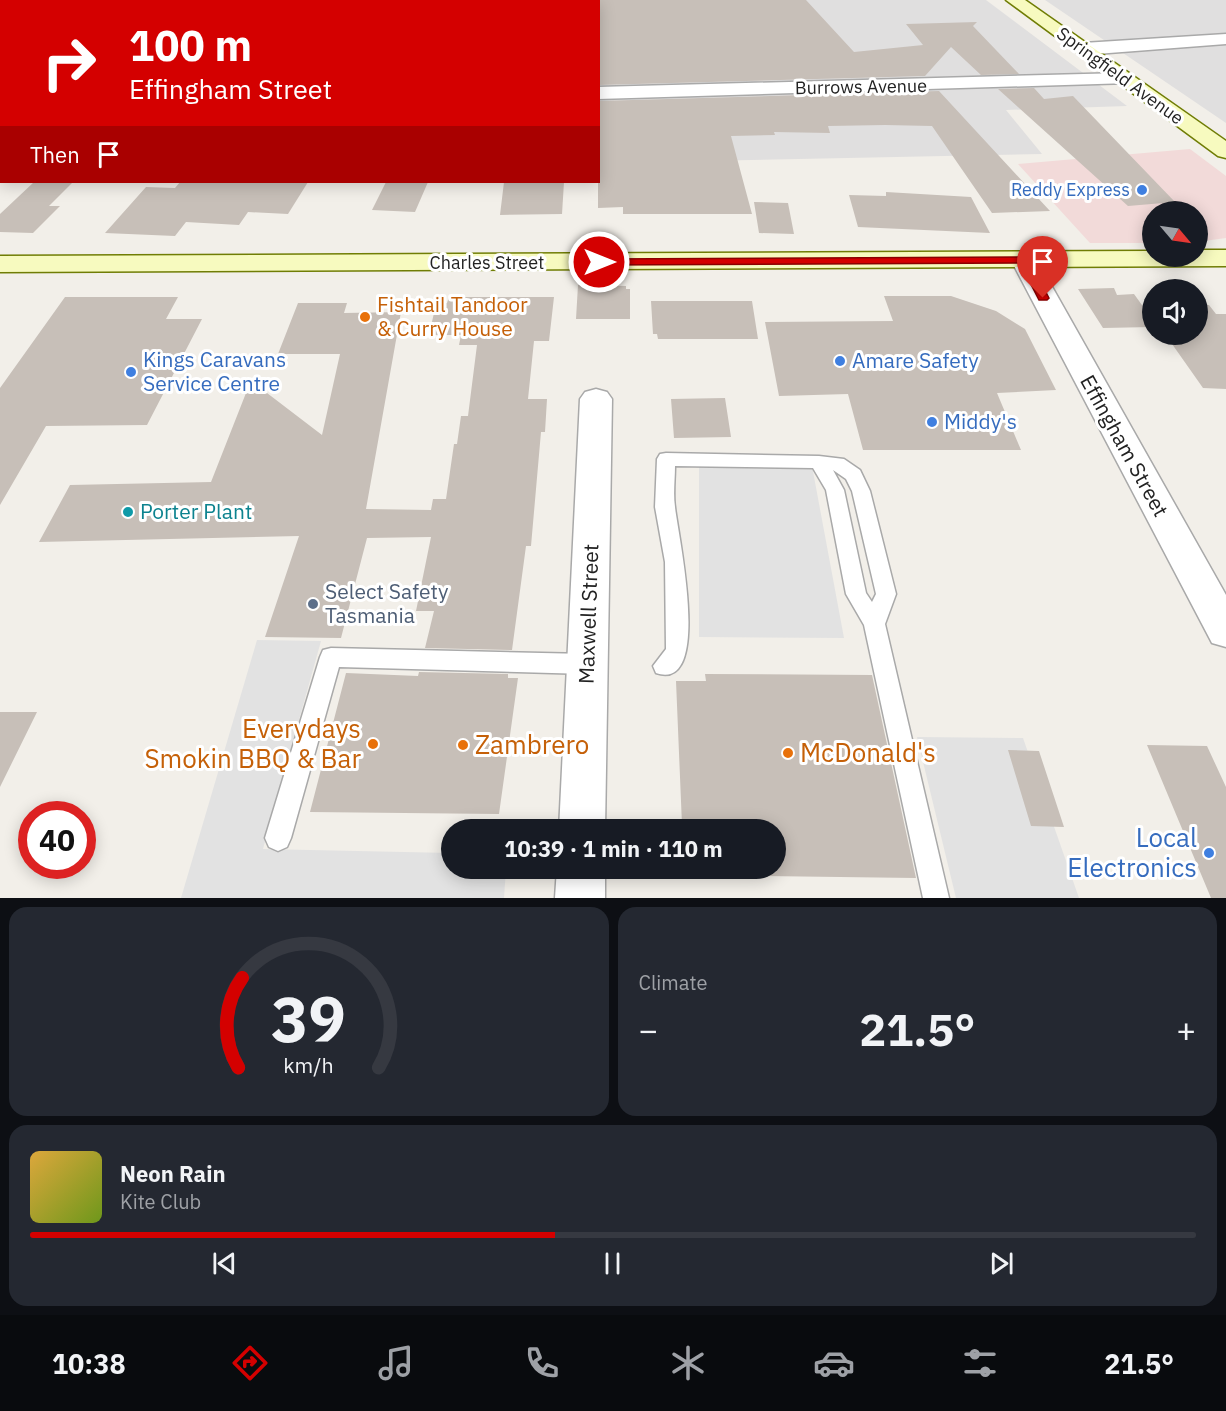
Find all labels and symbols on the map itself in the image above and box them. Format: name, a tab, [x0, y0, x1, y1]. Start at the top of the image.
street label: Springfield Avenue	[1052, 22, 1188, 129]
street label: Burrows Avenue	[795, 74, 927, 99]
place label: Reddy Express	[1011, 178, 1130, 201]
marker: Reddy Express	[1135, 183, 1149, 197]
north arrow	[1142, 201, 1208, 267]
position arrow	[567, 230, 631, 294]
pin	[1017, 236, 1068, 298]
street label: Charles Street	[430, 251, 544, 274]
place label: Fishtail Tandoor & Curry House	[377, 290, 528, 342]
marker: Fishtail Tandoor & Curry House	[358, 310, 372, 324]
place label: Kings Caravans Service Centre	[143, 345, 286, 397]
place label: Amare Safety	[852, 346, 979, 374]
marker: Amare Safety	[833, 354, 847, 368]
marker: Kings Caravans Service Centre	[124, 365, 138, 379]
street label: Effingham Street	[1074, 370, 1175, 521]
place label: Middy's	[944, 407, 1017, 435]
marker: Middy's	[925, 415, 939, 429]
place label: Porter Plant	[140, 497, 252, 525]
marker: Porter Plant	[121, 505, 135, 519]
street label: Maxwell Street	[572, 543, 604, 685]
place label: Select Safety Tasmania	[325, 577, 449, 629]
marker: Select Safety Tasmania	[306, 597, 320, 611]
place label: Everydays Smokin BBQ & Bar	[144, 711, 361, 775]
place label: Zambrero	[475, 727, 589, 761]
place label: McDonald's	[800, 735, 936, 769]
marker: Everydays Smokin BBQ & Bar	[366, 737, 380, 751]
marker: Zambrero	[456, 738, 470, 752]
marker: McDonald's	[781, 746, 795, 760]
speed limit sign: 40	[18, 801, 96, 879]
place label: Local Electronics	[1067, 820, 1197, 884]
marker: Local Electronics	[1202, 846, 1216, 860]

